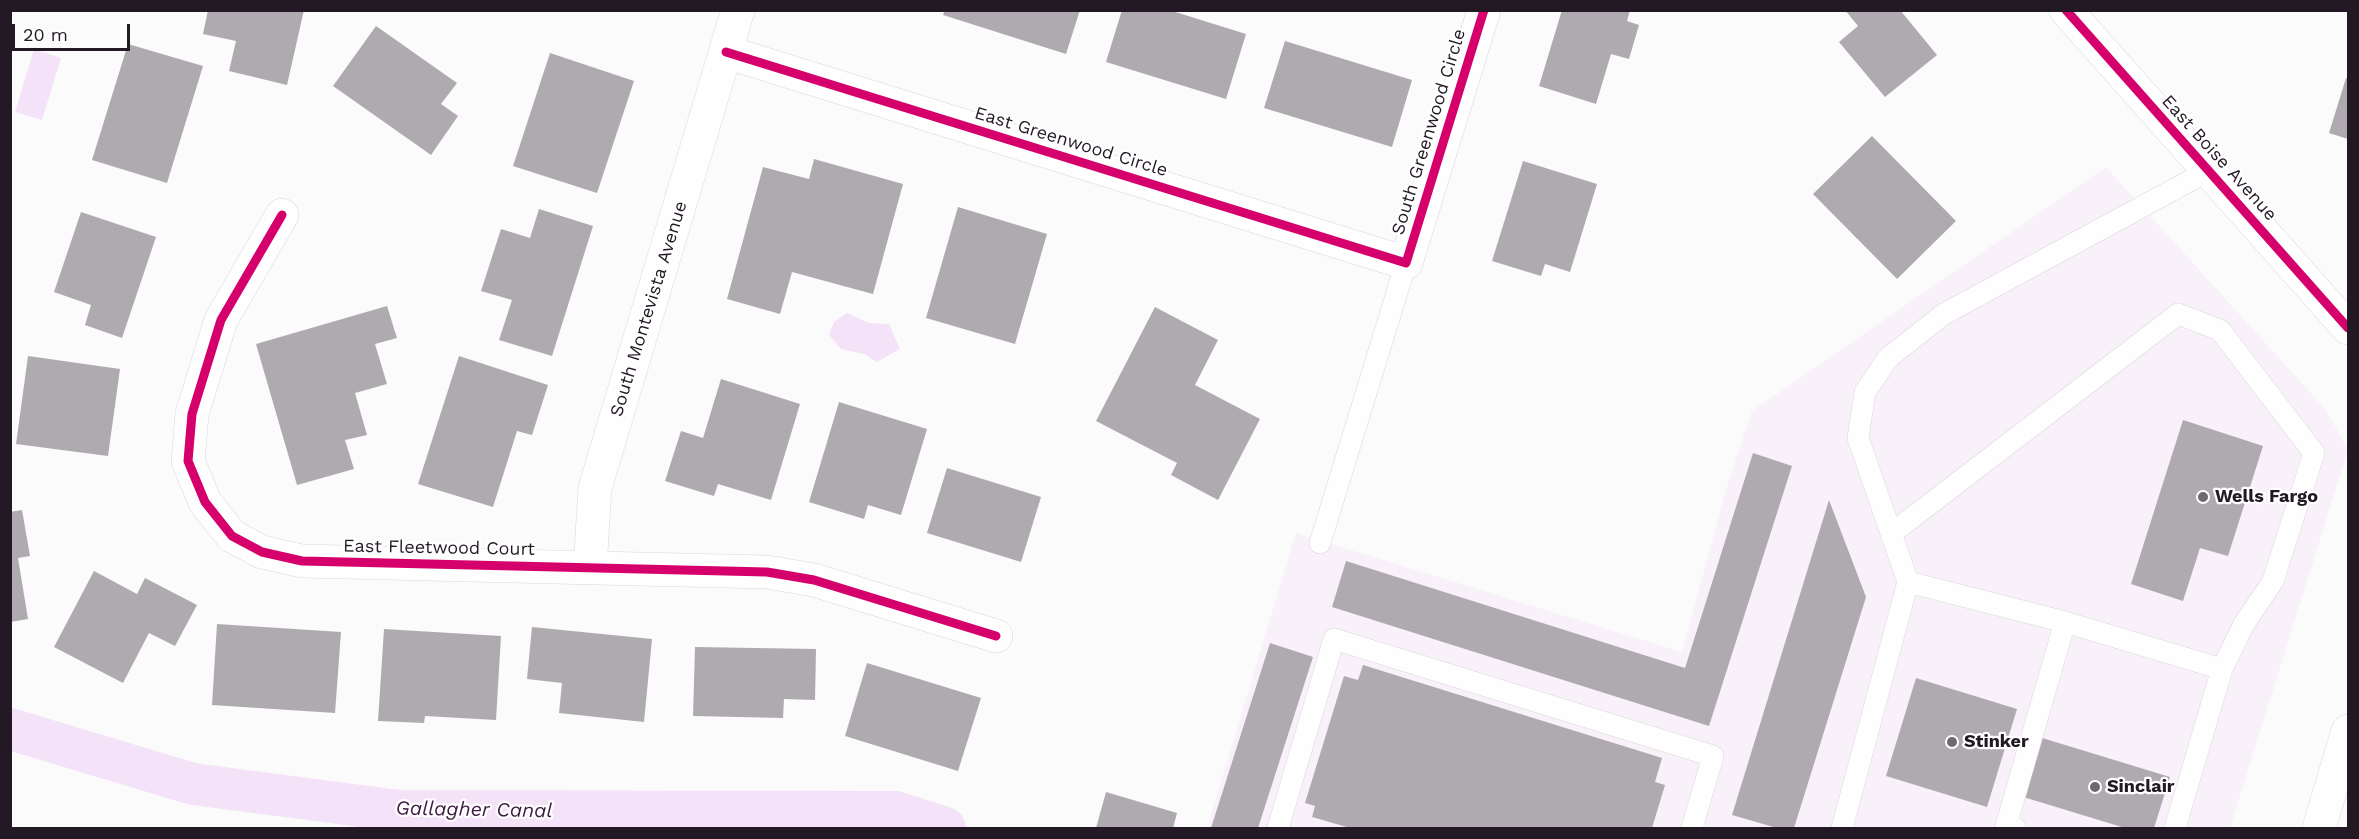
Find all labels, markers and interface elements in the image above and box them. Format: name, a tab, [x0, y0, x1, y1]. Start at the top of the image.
scale bar	[15, 12, 134, 50]
text: 20 m	[23, 24, 68, 45]
street label: South Greenwood Circle	[1387, 26, 1471, 238]
street label: East Boise Avenue	[2157, 91, 2281, 225]
street label: East Greenwood Circle	[972, 102, 1170, 182]
street label: South Montevista Avenue	[606, 199, 692, 419]
place label: Wells Fargo	[2215, 486, 2318, 508]
marker: Wells Fargo	[2196, 490, 2210, 504]
street label: East Fleetwood Court	[343, 536, 535, 560]
place label: Stinker	[1964, 731, 2029, 753]
marker: Stinker	[1945, 735, 1959, 749]
place label: Sinclair	[2107, 776, 2175, 798]
marker: Sinclair	[2088, 780, 2102, 794]
water label: Gallagher Canal	[395, 797, 553, 823]

